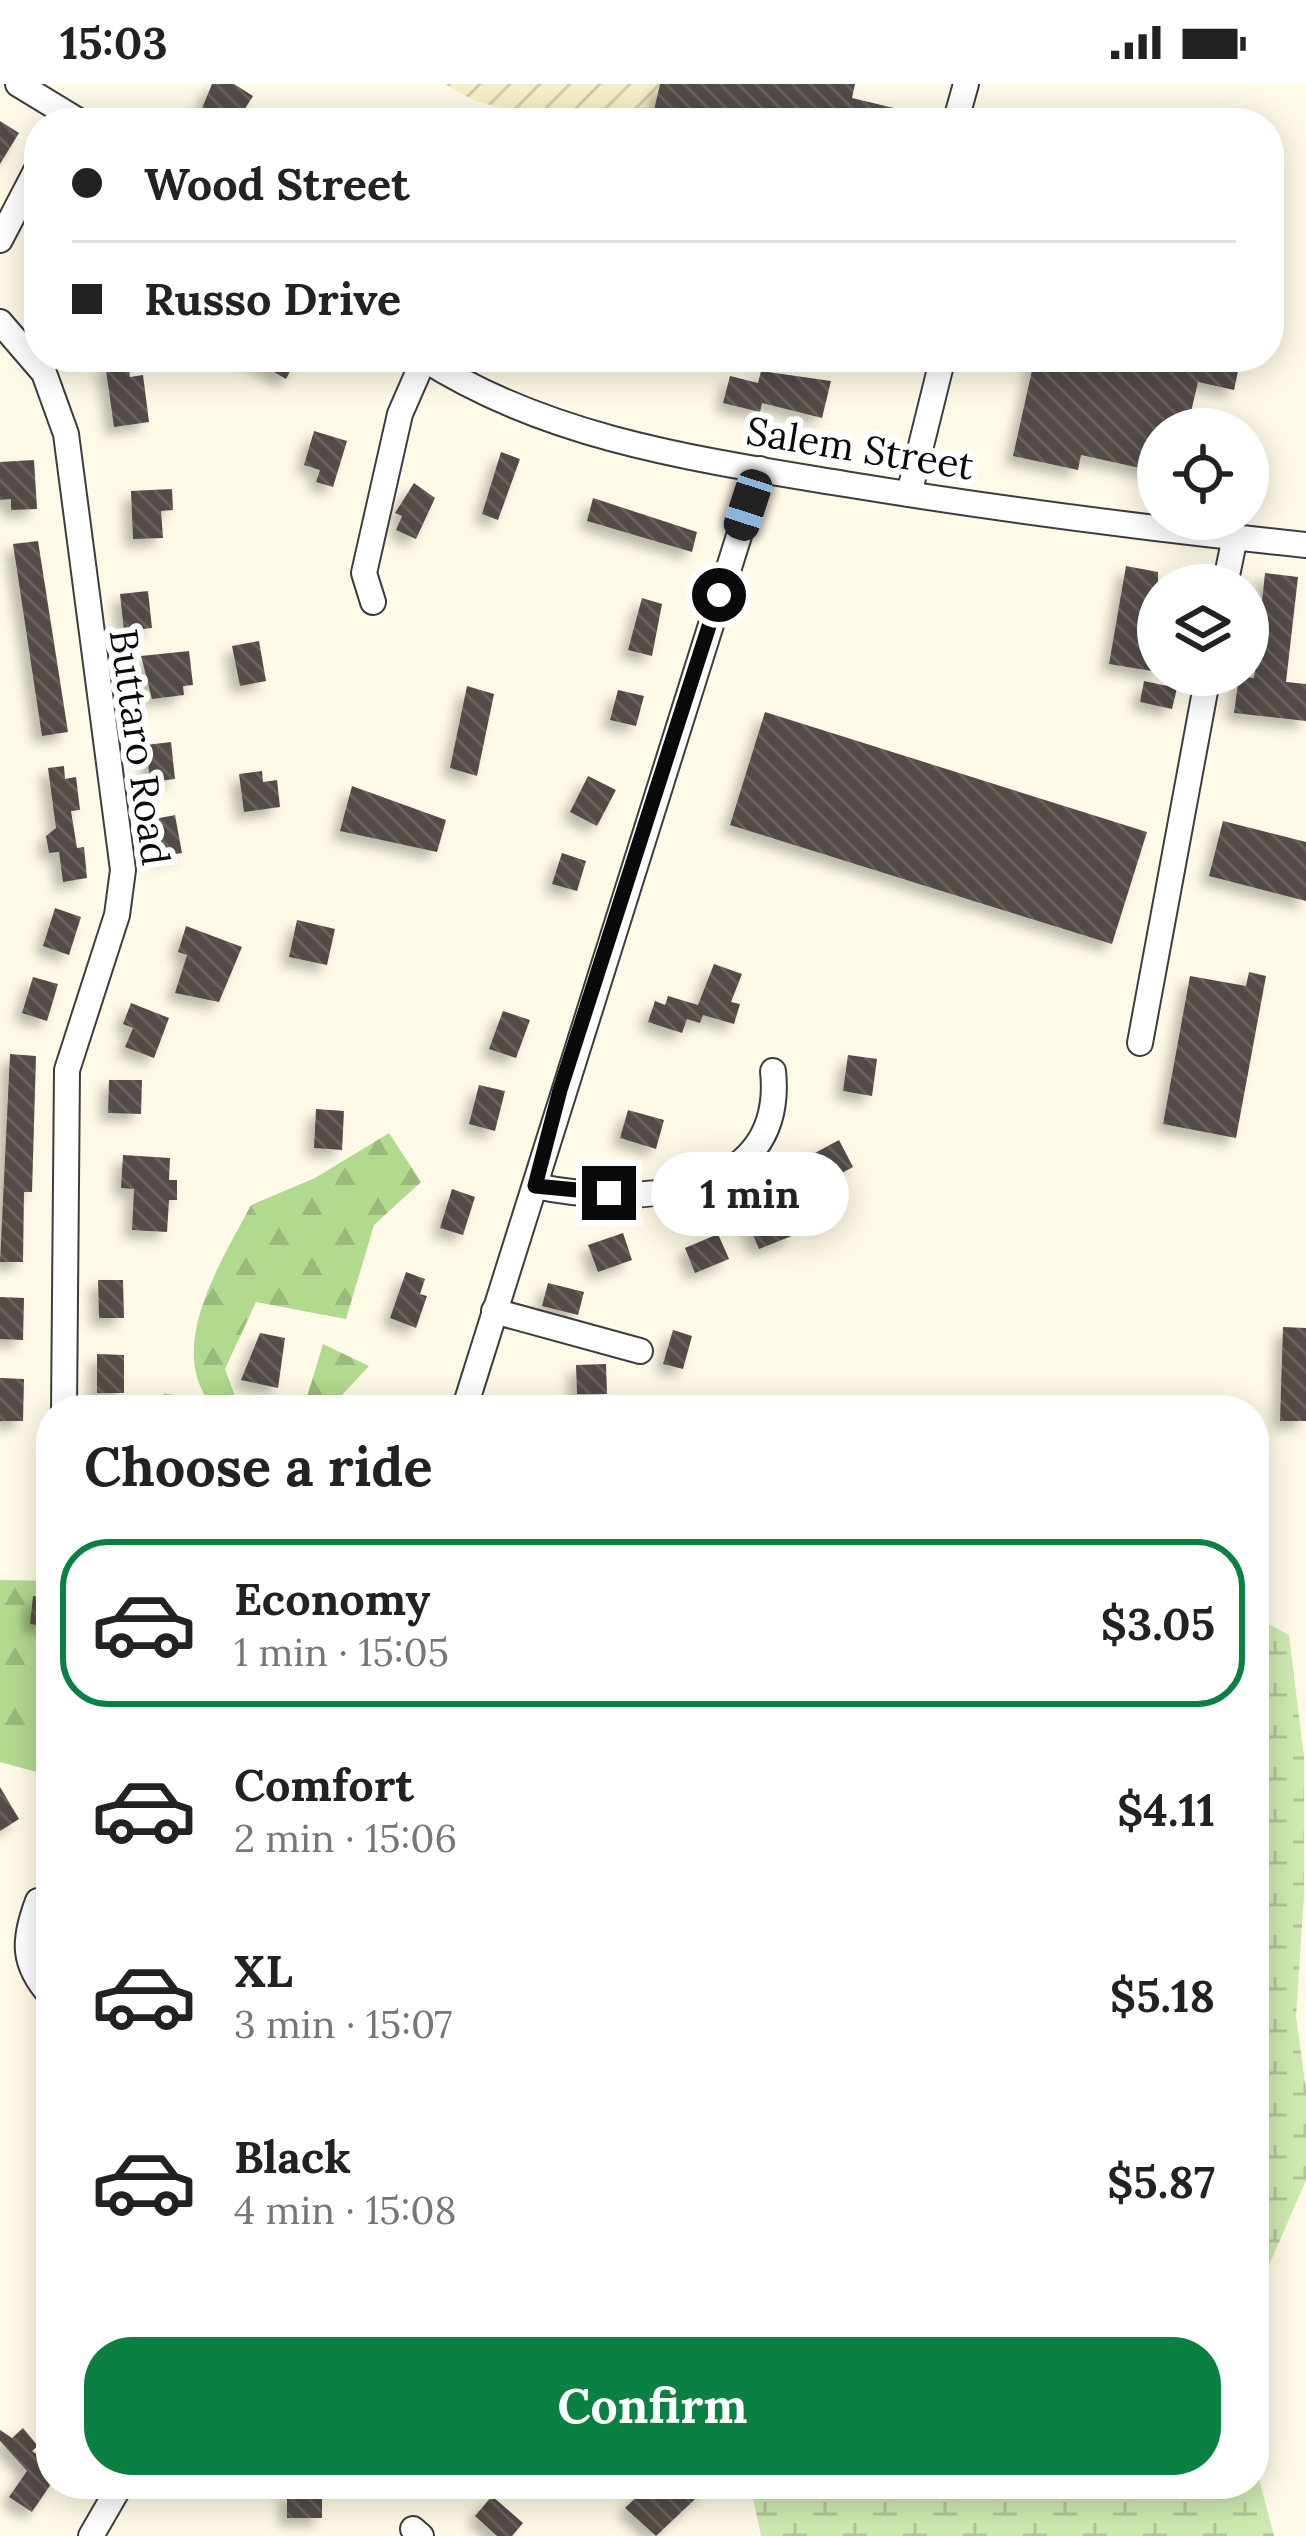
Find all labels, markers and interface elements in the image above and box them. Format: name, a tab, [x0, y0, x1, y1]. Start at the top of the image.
text: 15:03	[60, 14, 168, 71]
text: Wood Street	[144, 155, 410, 212]
text: Russo Drive	[144, 270, 401, 327]
street label: Salem Street	[743, 405, 977, 491]
map controls	[1137, 408, 1269, 696]
button: locate	[1137, 408, 1269, 540]
car	[720, 465, 776, 545]
button: layers	[1137, 564, 1269, 696]
route start	[692, 568, 746, 622]
street label: Buttaro Road	[99, 626, 181, 868]
callout: 1 min	[651, 1151, 849, 1235]
route end	[582, 1166, 636, 1220]
text: 1 min	[700, 1169, 800, 1219]
text: Choose a ride	[84, 1432, 433, 1501]
icon: car	[90, 1569, 198, 1677]
text: Economy	[234, 1570, 430, 1627]
text: $3.05	[1101, 1595, 1215, 1652]
text: 1 min · 15:05	[234, 1627, 449, 1677]
icon: car	[90, 1755, 198, 1863]
text: Comfort	[234, 1756, 414, 1813]
text: $4.11	[1117, 1781, 1215, 1838]
text: 2 min · 15:06	[234, 1813, 457, 1863]
icon: car	[90, 1941, 198, 2049]
text: XL	[234, 1942, 293, 1999]
text: $5.18	[1110, 1967, 1215, 2024]
text: 3 min · 15:07	[234, 1999, 452, 2049]
icon: car	[90, 2127, 198, 2235]
text: Black	[234, 2128, 351, 2185]
text: $5.87	[1107, 2153, 1215, 2210]
text: 4 min · 15:08	[234, 2185, 457, 2235]
button: Confirm	[84, 2337, 1221, 2475]

